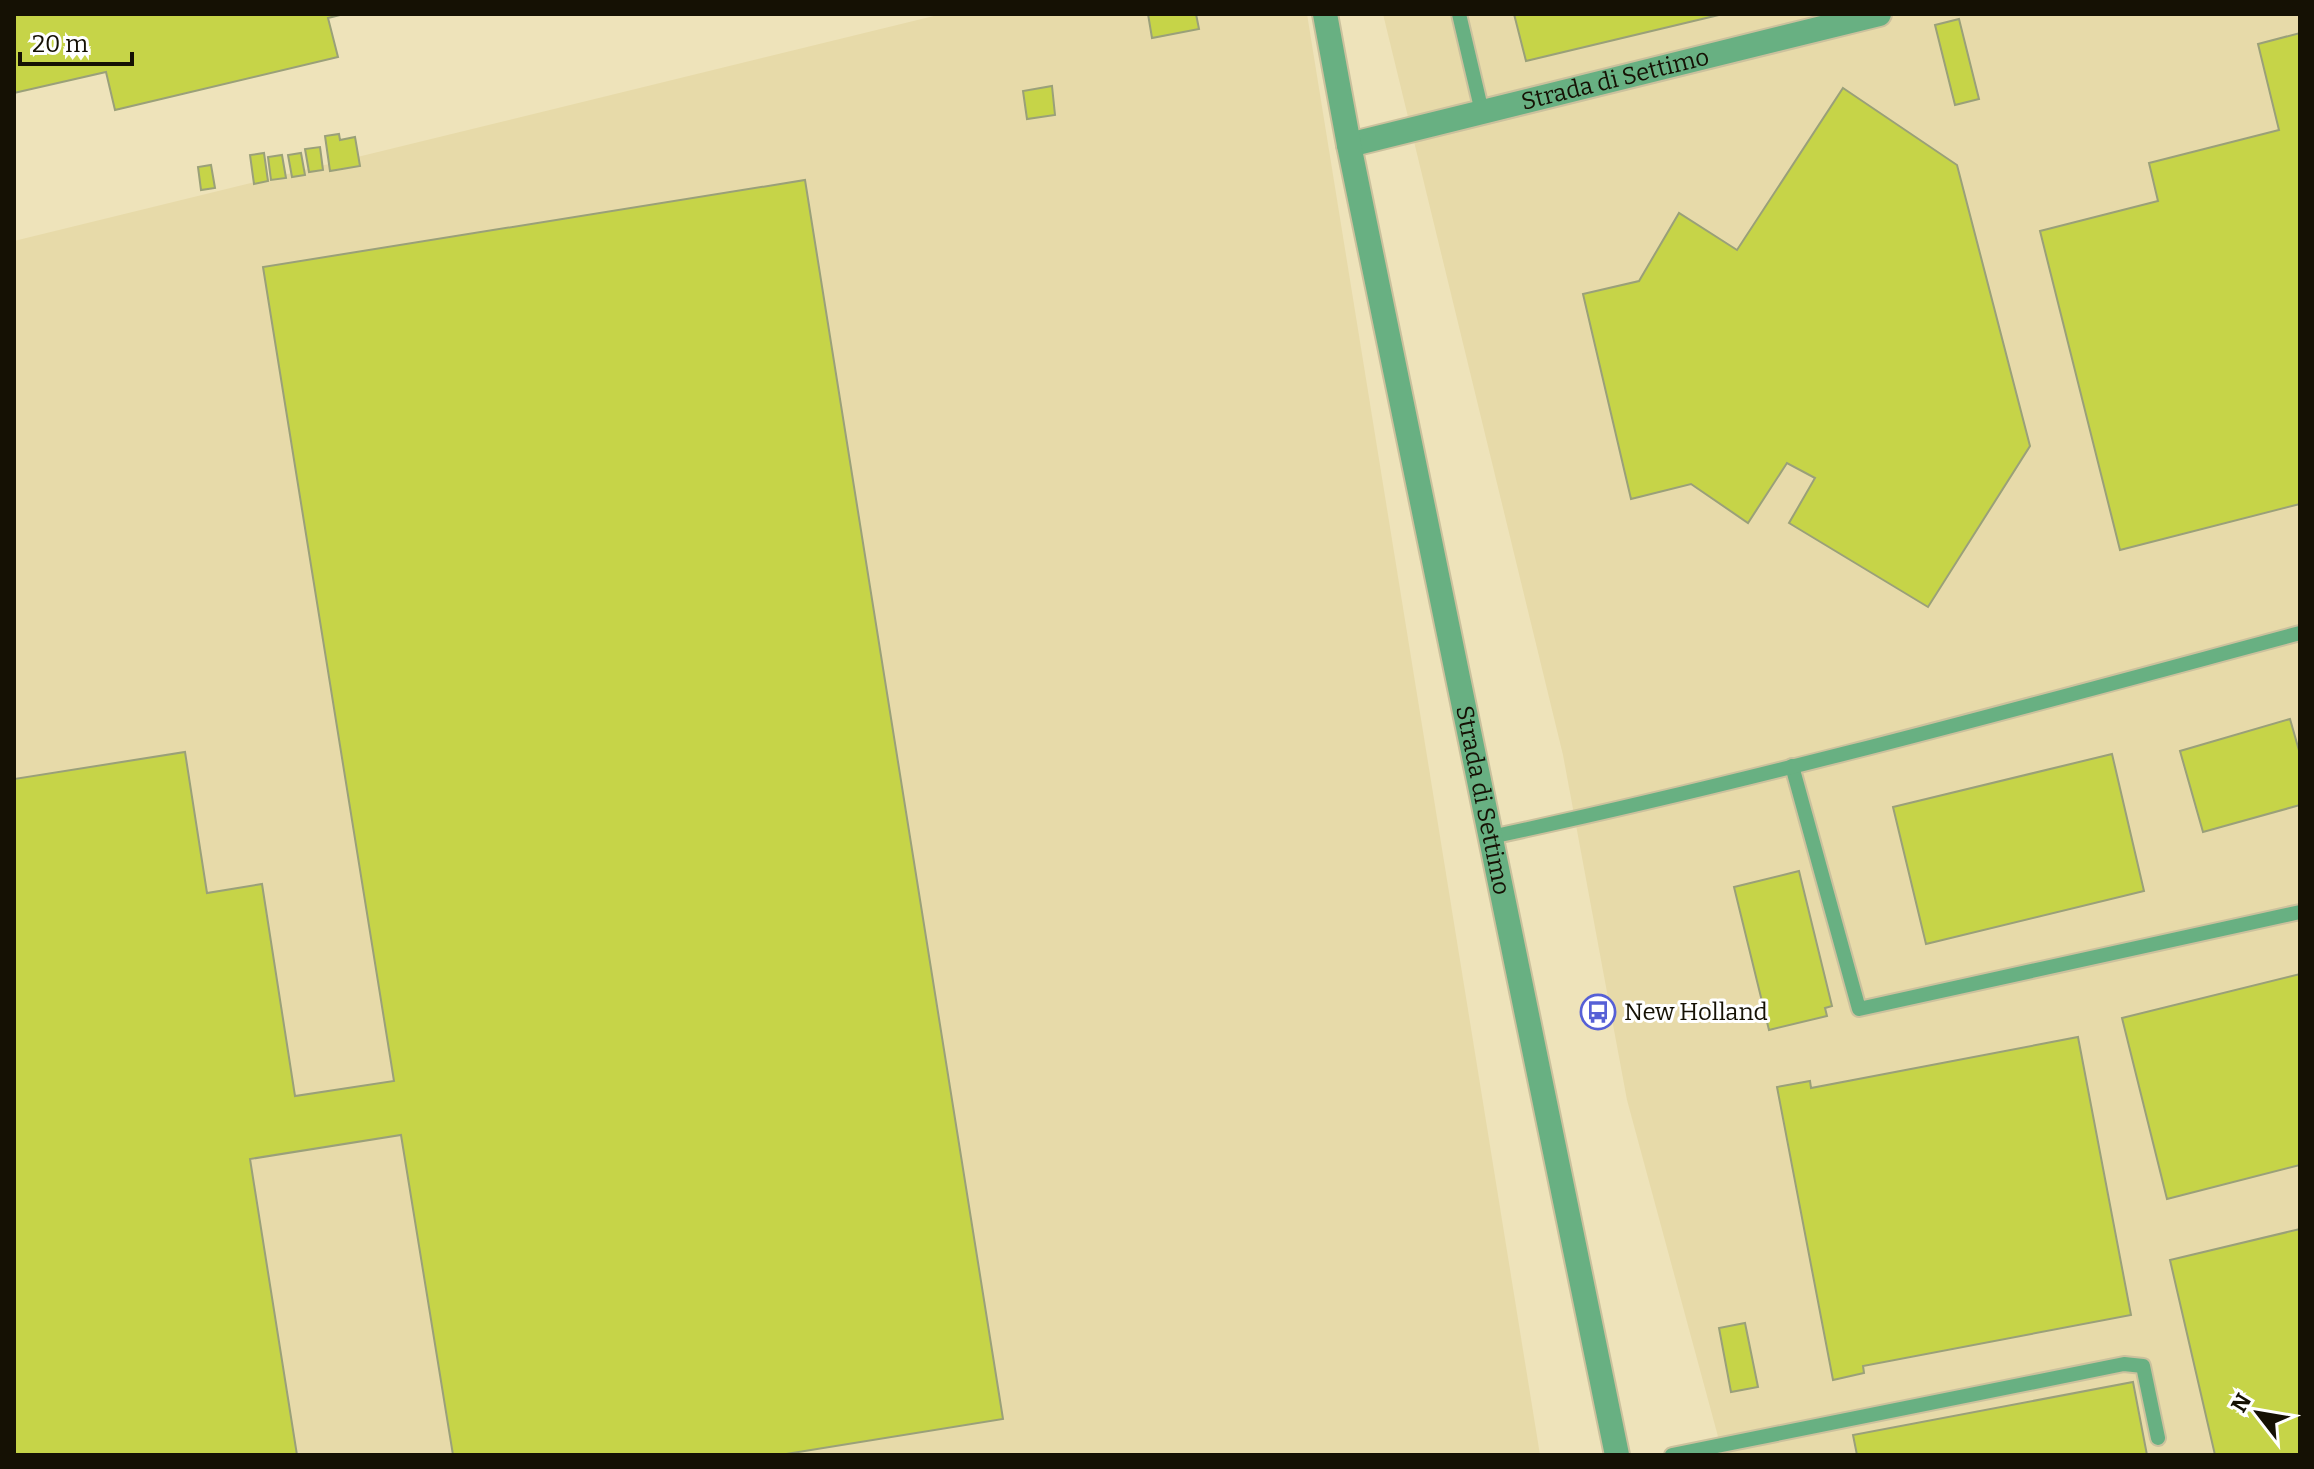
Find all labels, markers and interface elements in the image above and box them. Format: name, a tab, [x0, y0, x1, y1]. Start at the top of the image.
scale bar	[20, 16, 132, 66]
text: 20 m	[32, 30, 88, 58]
street label: Strada di Settimo	[1518, 43, 1712, 116]
street label: Strada di Settimo	[1450, 703, 1516, 897]
bus stop icon: New Holland	[1579, 993, 1617, 1031]
place label: New Holland	[1624, 998, 1768, 1026]
north arrow	[2218, 1373, 2298, 1453]
text: N	[2225, 1389, 2257, 1417]

